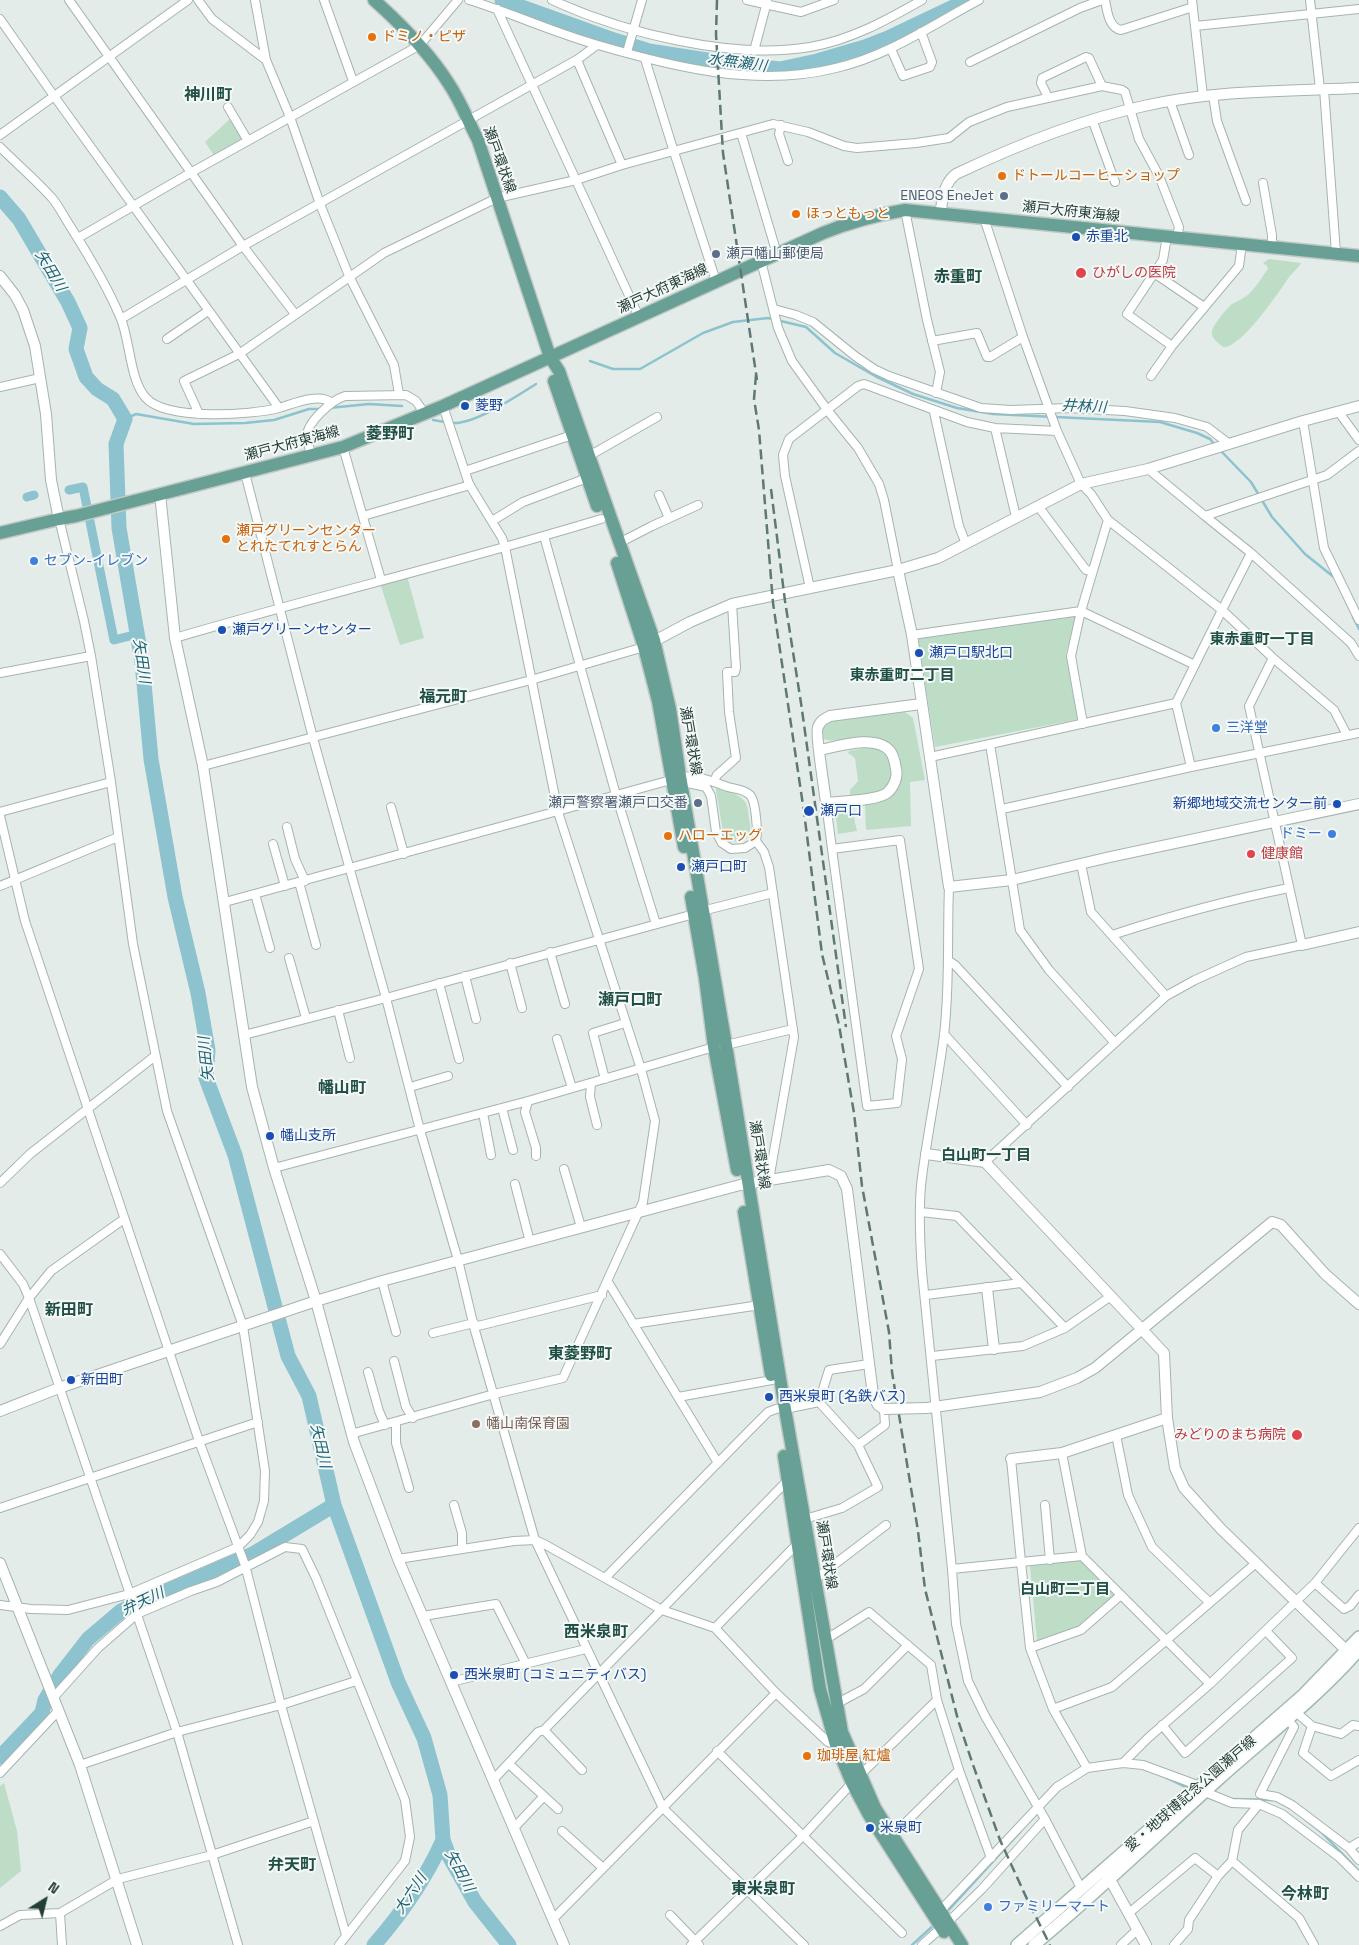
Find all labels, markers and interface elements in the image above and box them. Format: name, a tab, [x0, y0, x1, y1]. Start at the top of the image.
place label: ドミノ・ピザ	[382, 29, 466, 45]
marker: ドミノ・ピザ	[366, 31, 378, 43]
water label: 水無瀬川	[706, 50, 768, 76]
district label: 神川町	[184, 86, 232, 106]
street label: 瀬戸環状線	[479, 124, 519, 196]
place label: ドトールコーヒーショップ	[1012, 168, 1180, 184]
marker: ドトールコーヒーショップ	[996, 170, 1008, 182]
place label: ENEOS EneJet	[900, 188, 994, 204]
marker: ENEOS EneJet	[998, 190, 1010, 202]
street label: 瀬戸大府東海線	[1021, 199, 1121, 225]
place label: ほっともっと	[806, 206, 890, 222]
marker: ほっともっと	[790, 208, 802, 220]
place label: 赤重北	[1086, 229, 1128, 245]
marker: 赤重北	[1070, 231, 1082, 243]
place label: 瀬戸幡山郵便局	[726, 246, 824, 262]
water label: 矢田川	[31, 247, 69, 295]
marker: 瀬戸幡山郵便局	[710, 248, 722, 260]
street label: 瀬戸大府東海線	[615, 261, 711, 317]
place label: ひがしの医院	[1092, 265, 1176, 281]
marker: ひがしの医院	[1074, 266, 1088, 280]
district label: 赤重町	[934, 268, 982, 288]
water label: 井林川	[1061, 397, 1107, 417]
place label: 菱野	[475, 398, 503, 414]
marker: 菱野	[459, 400, 471, 412]
street label: 瀬戸大府東海線	[242, 423, 342, 465]
district label: 菱野町	[366, 425, 414, 445]
place label: 瀬戸グリーンセンター とれたてれすとらん	[236, 523, 376, 556]
marker: 瀬戸グリーンセンター とれたてれすとらん	[220, 533, 232, 545]
place label: セブン-イレブン	[44, 553, 148, 569]
marker: セブン-イレブン	[28, 555, 40, 567]
place label: 瀬戸グリーンセンター	[232, 622, 372, 638]
marker: 瀬戸グリーンセンター	[216, 624, 228, 636]
district label: 東赤重町一丁目	[1210, 631, 1314, 649]
water label: 矢田川	[129, 637, 153, 685]
place label: 瀬戸口駅北口	[929, 645, 1013, 661]
marker: 瀬戸口駅北口	[913, 647, 925, 659]
district label: 東赤重町二丁目	[850, 667, 954, 685]
district label: 福元町	[419, 688, 467, 708]
street label: 瀬戸環状線	[676, 705, 704, 777]
place label: 三洋堂	[1226, 720, 1268, 736]
marker: 三洋堂	[1210, 722, 1222, 734]
place label: 瀬戸警察署瀬戸口交番	[548, 795, 688, 811]
place label: 新郷地域交流センター前	[1173, 796, 1327, 812]
marker: 瀬戸警察署瀬戸口交番	[692, 797, 704, 809]
marker: 新郷地域交流センター前	[1331, 798, 1343, 810]
place label: 瀬戸口	[820, 803, 862, 819]
marker: 瀬戸口	[802, 804, 816, 818]
place label: ドミー	[1280, 826, 1322, 842]
place label: ハローエッグ	[678, 828, 762, 844]
marker: ドミー	[1326, 828, 1338, 840]
marker: ハローエッグ	[662, 830, 674, 842]
place label: 健康館	[1261, 846, 1303, 862]
marker: 健康館	[1245, 848, 1257, 860]
place label: 瀬戸口町	[691, 859, 747, 875]
marker: 瀬戸口町	[675, 861, 687, 873]
district label: 瀬戸口町	[598, 991, 662, 1011]
water label: 矢田川	[196, 1036, 218, 1082]
district label: 幡山町	[318, 1079, 366, 1099]
street label: 瀬戸環状線	[745, 1119, 773, 1191]
place label: 幡山支所	[280, 1128, 336, 1144]
marker: 幡山支所	[264, 1130, 276, 1142]
district label: 白山町一丁目	[941, 1147, 1031, 1165]
district label: 新田町	[45, 1301, 93, 1321]
district label: 東菱野町	[548, 1345, 612, 1365]
place label: 新田町	[81, 1372, 123, 1388]
marker: 新田町	[65, 1374, 77, 1386]
place label: 西米泉町 (名鉄バス)	[779, 1389, 905, 1405]
marker: 西米泉町 (名鉄バス)	[763, 1391, 775, 1403]
place label: 幡山南保育園	[486, 1416, 570, 1432]
marker: 幡山南保育園	[470, 1418, 482, 1430]
water label: 矢田川	[306, 1422, 334, 1470]
place label: みどりのまち病院	[1174, 1427, 1286, 1443]
marker: みどりのまち病院	[1290, 1428, 1304, 1442]
street label: 瀬戸環状線	[812, 1519, 840, 1591]
district label: 白山町二丁目	[1020, 1581, 1110, 1599]
water label: 弁天川	[119, 1584, 167, 1620]
district label: 西米泉町	[564, 1623, 628, 1643]
place label: 西米泉町 (コミュニティバス)	[464, 1667, 646, 1683]
marker: 西米泉町 (コミュニティバス)	[448, 1669, 460, 1681]
street label: 愛・地球博記念公園瀬戸線	[1122, 1733, 1260, 1855]
place label: 珈琲屋 紅爐	[817, 1748, 891, 1764]
marker: 珈琲屋 紅爐	[801, 1750, 813, 1762]
place label: 米泉町	[880, 1820, 922, 1836]
marker: 米泉町	[864, 1822, 876, 1834]
water label: 矢田川	[440, 1847, 478, 1895]
district label: 弁天町	[268, 1856, 316, 1876]
water label: 大六川	[391, 1870, 431, 1918]
north arrow	[20, 1875, 70, 1925]
text: N	[45, 1878, 63, 1898]
district label: 東米泉町	[731, 1880, 795, 1900]
district label: 今林町	[1281, 1885, 1329, 1905]
place label: ファミリーマート	[998, 1899, 1110, 1915]
marker: ファミリーマート	[982, 1901, 994, 1913]

